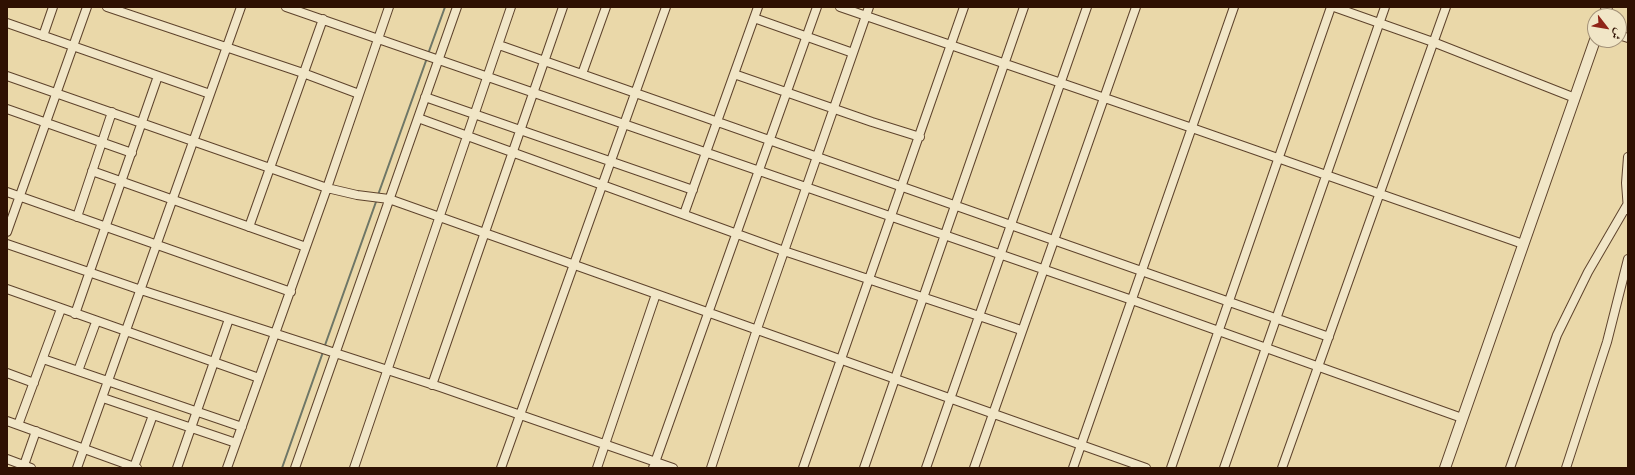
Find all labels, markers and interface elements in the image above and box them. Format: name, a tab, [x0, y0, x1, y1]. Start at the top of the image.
north arrow	[1587, 8, 1627, 48]
text: ش	[1608, 25, 1625, 42]

